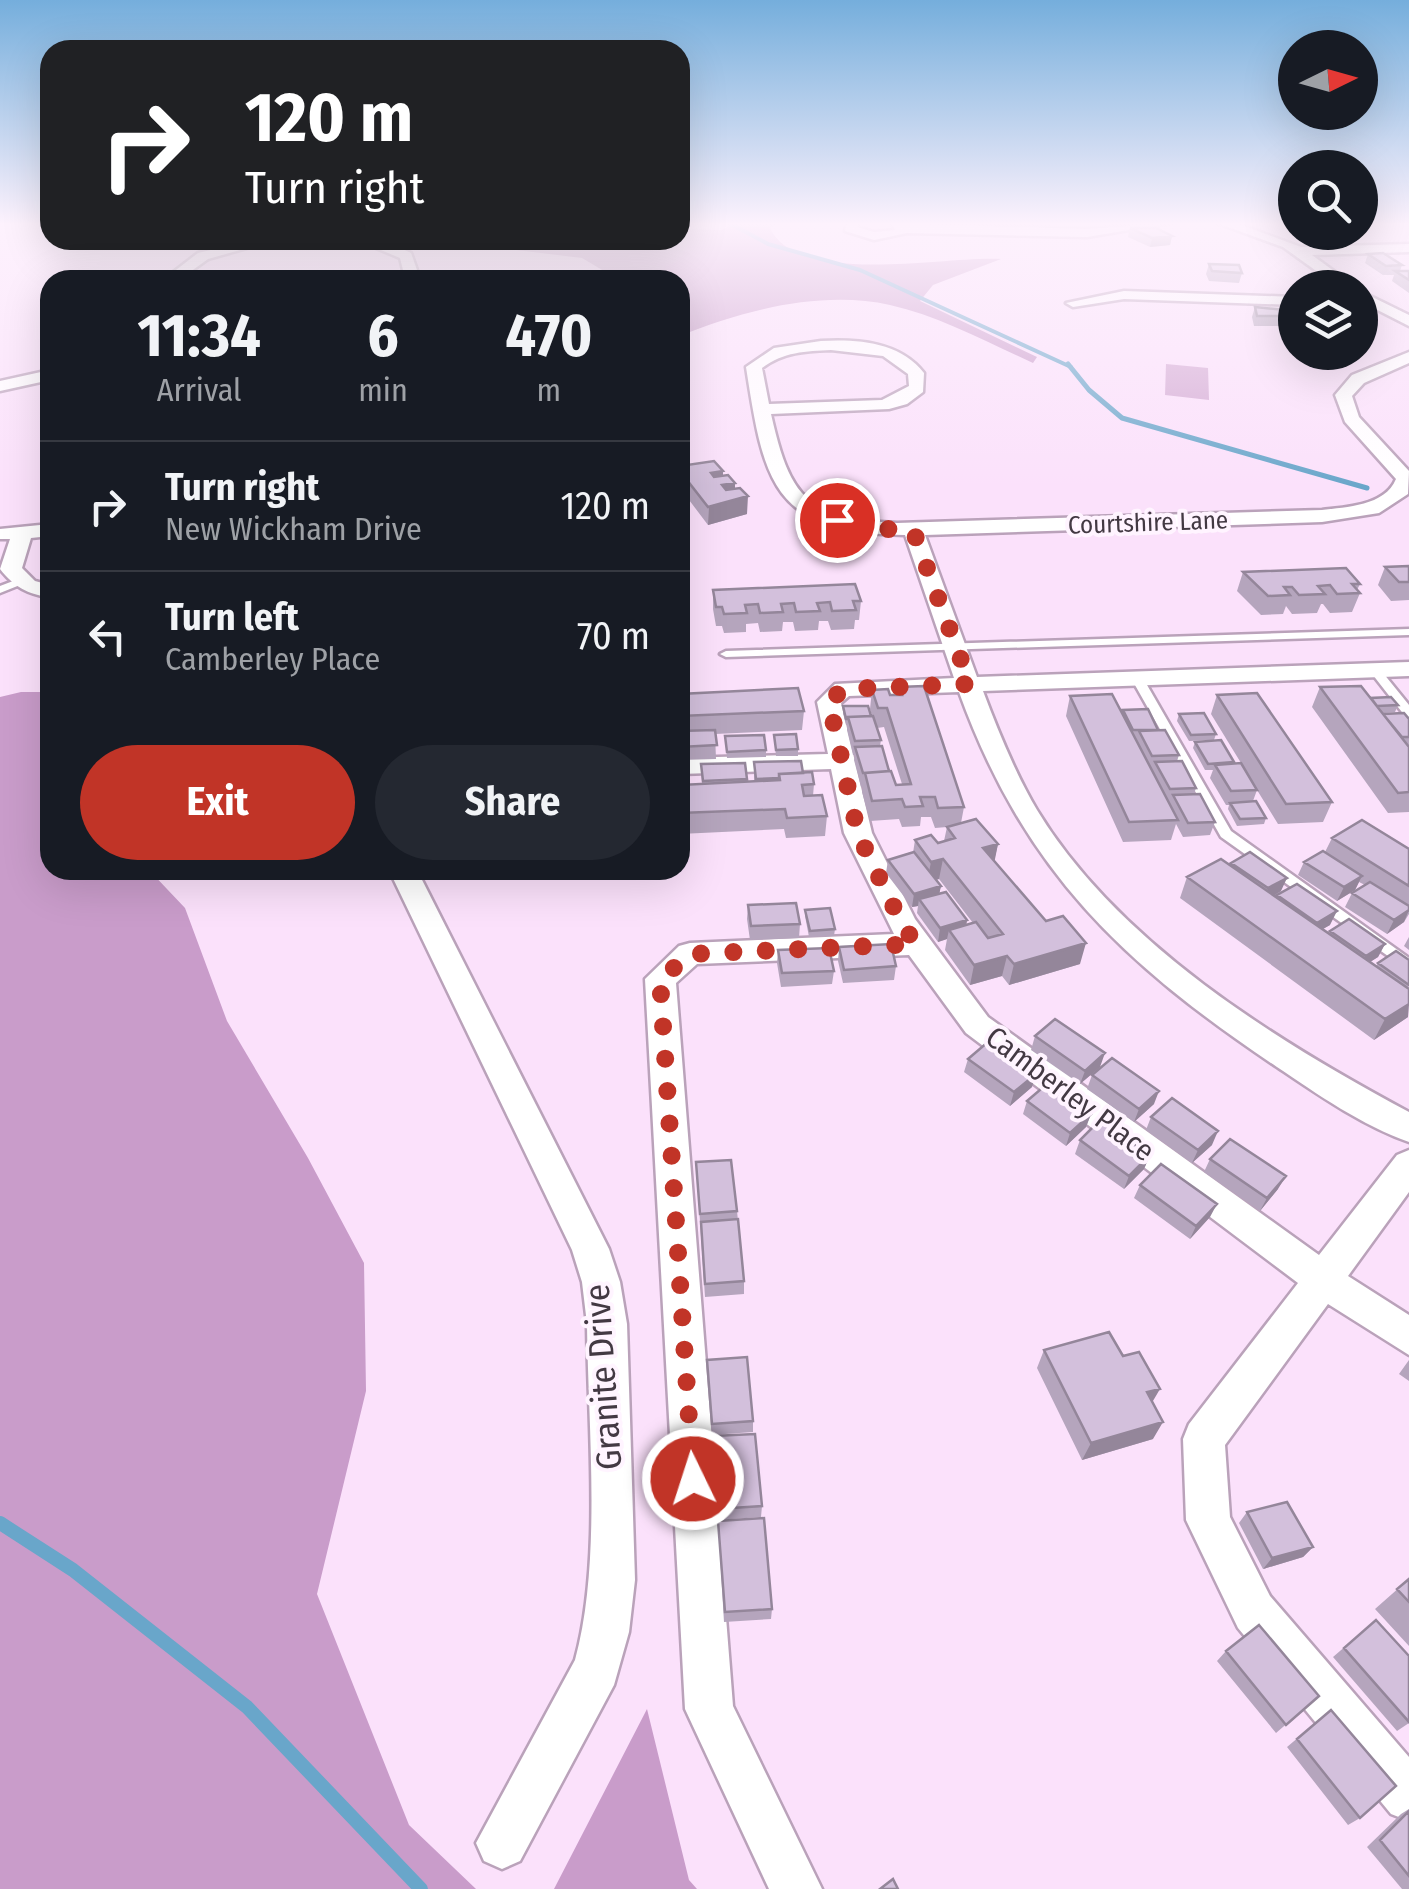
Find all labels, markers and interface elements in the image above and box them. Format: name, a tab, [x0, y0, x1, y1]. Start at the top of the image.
north arrow	[1278, 30, 1378, 130]
map controls	[1278, 30, 1378, 370]
text: 120 m	[245, 76, 413, 160]
icon: right	[80, 80, 210, 210]
button: search	[1278, 150, 1378, 250]
text: Turn right	[245, 161, 424, 215]
button: layers	[1278, 270, 1378, 370]
text: 11:34	[137, 300, 261, 372]
text: 6	[367, 300, 399, 372]
text: 470	[505, 300, 593, 372]
text: Arrival	[157, 371, 242, 409]
text: min	[358, 371, 408, 409]
text: m	[537, 371, 561, 409]
text: Turn right	[165, 464, 319, 510]
pin	[795, 478, 880, 563]
icon: right	[80, 479, 135, 534]
text: 120 m	[560, 483, 650, 529]
icon: arrive	[810, 493, 865, 548]
street label: Courtshire Lane	[1067, 505, 1229, 541]
text: New Wickham Drive	[165, 510, 422, 548]
text: Turn left	[165, 594, 299, 640]
icon: left	[80, 609, 135, 664]
text: 70 m	[577, 613, 650, 659]
text: Camberley Place	[165, 640, 380, 678]
button: Exit	[80, 745, 355, 860]
button: Share	[375, 745, 650, 860]
street label: Camberley Place	[979, 1019, 1161, 1169]
street label: Granite Drive	[576, 1283, 630, 1471]
position arrow	[641, 1427, 745, 1531]

